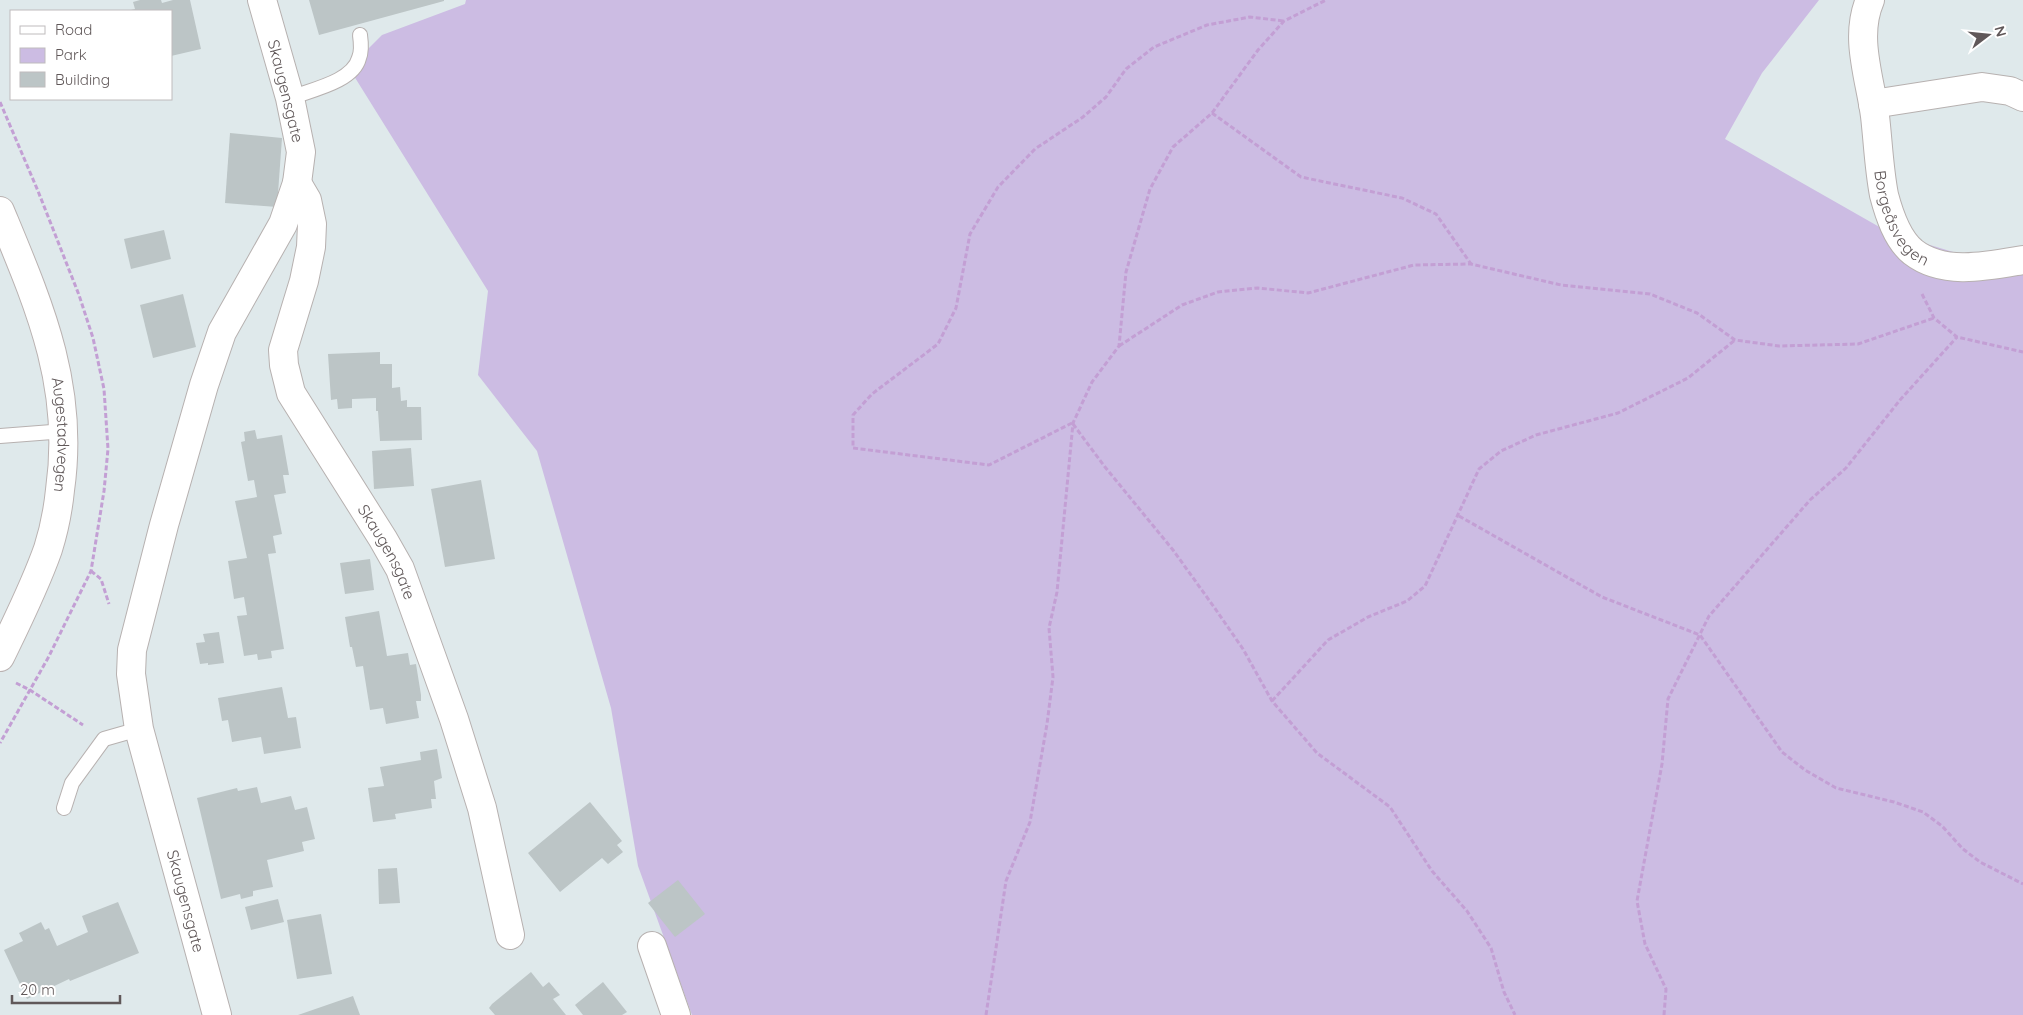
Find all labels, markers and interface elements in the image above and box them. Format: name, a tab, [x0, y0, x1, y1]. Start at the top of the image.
legend	[10, 10, 172, 100]
north arrow	[1963, 10, 2013, 60]
text: Road	[55, 20, 92, 39]
text: N	[1990, 24, 2011, 39]
street label: Skaugensgate	[264, 37, 308, 145]
text: Park	[55, 45, 87, 64]
text: Building	[55, 70, 110, 89]
street label: Borgeåsvegen	[1870, 169, 1932, 270]
street label: Augestadvegen	[47, 376, 73, 494]
street label: Skaugensgate	[354, 500, 420, 602]
street label: Skaugensgate	[163, 847, 209, 955]
scale bar	[12, 972, 120, 1004]
text: 20 m	[20, 980, 55, 999]

